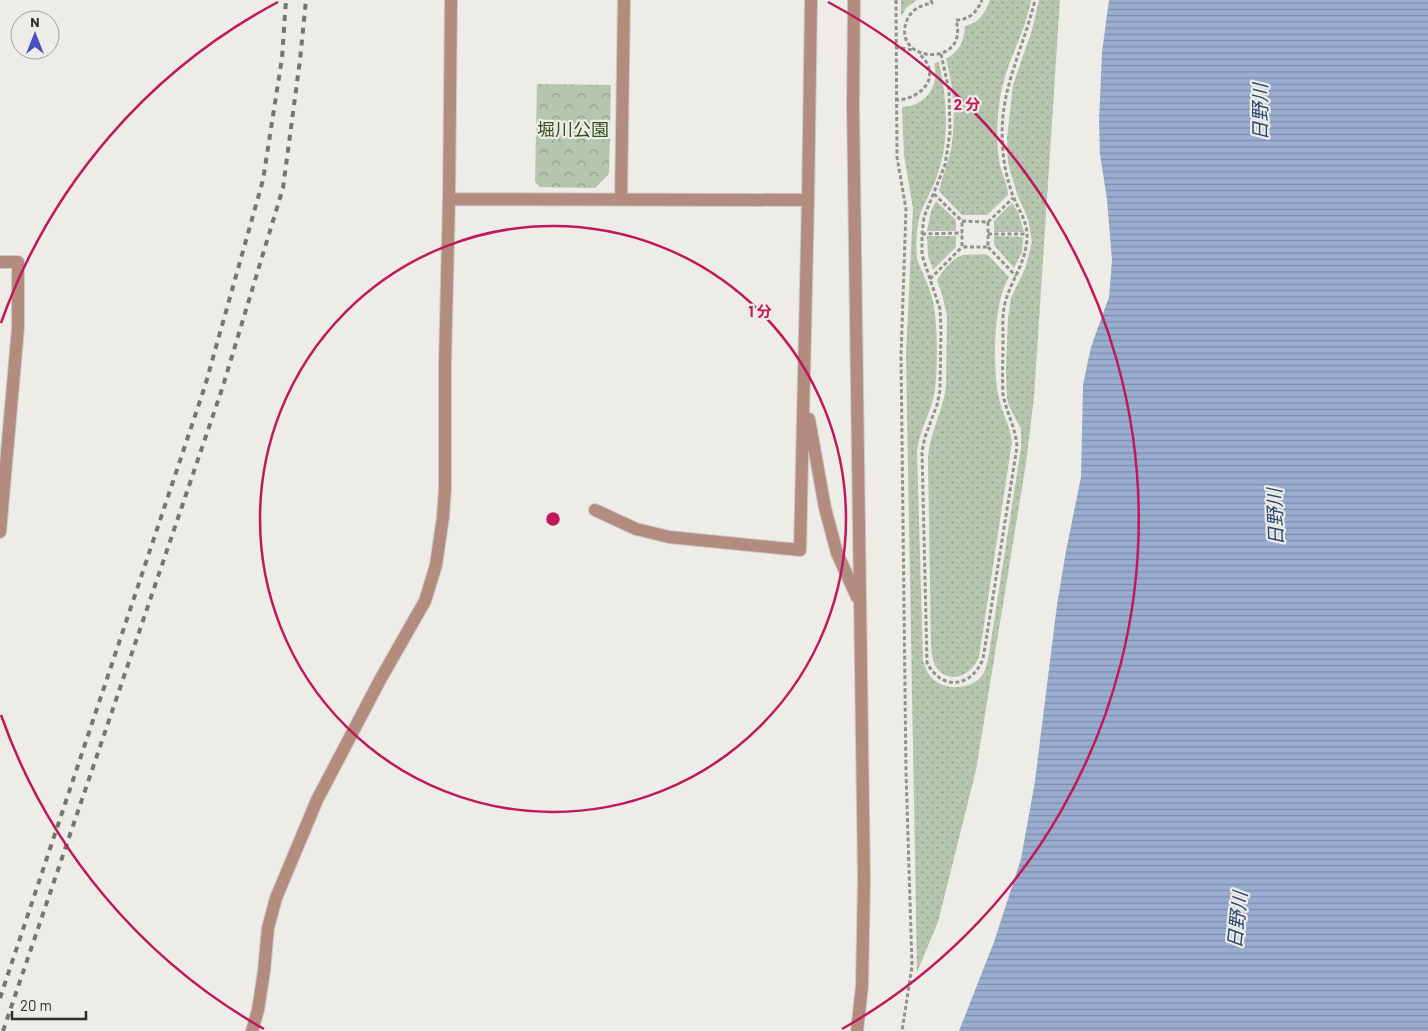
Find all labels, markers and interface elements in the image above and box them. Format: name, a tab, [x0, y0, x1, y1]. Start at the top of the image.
north arrow	[10, 10, 60, 60]
text: N	[30, 13, 40, 30]
water label: 日野川	[1248, 82, 1271, 141]
text: 2 分	[954, 95, 980, 113]
park label: 堀川公園	[537, 118, 609, 140]
text: 1 分	[748, 302, 772, 320]
water label: 日野川	[1262, 486, 1287, 546]
centre of rings	[544, 510, 562, 528]
water label: 日野川	[1222, 888, 1251, 950]
scale bar	[12, 988, 86, 1020]
text: 20 m	[20, 996, 52, 1014]

